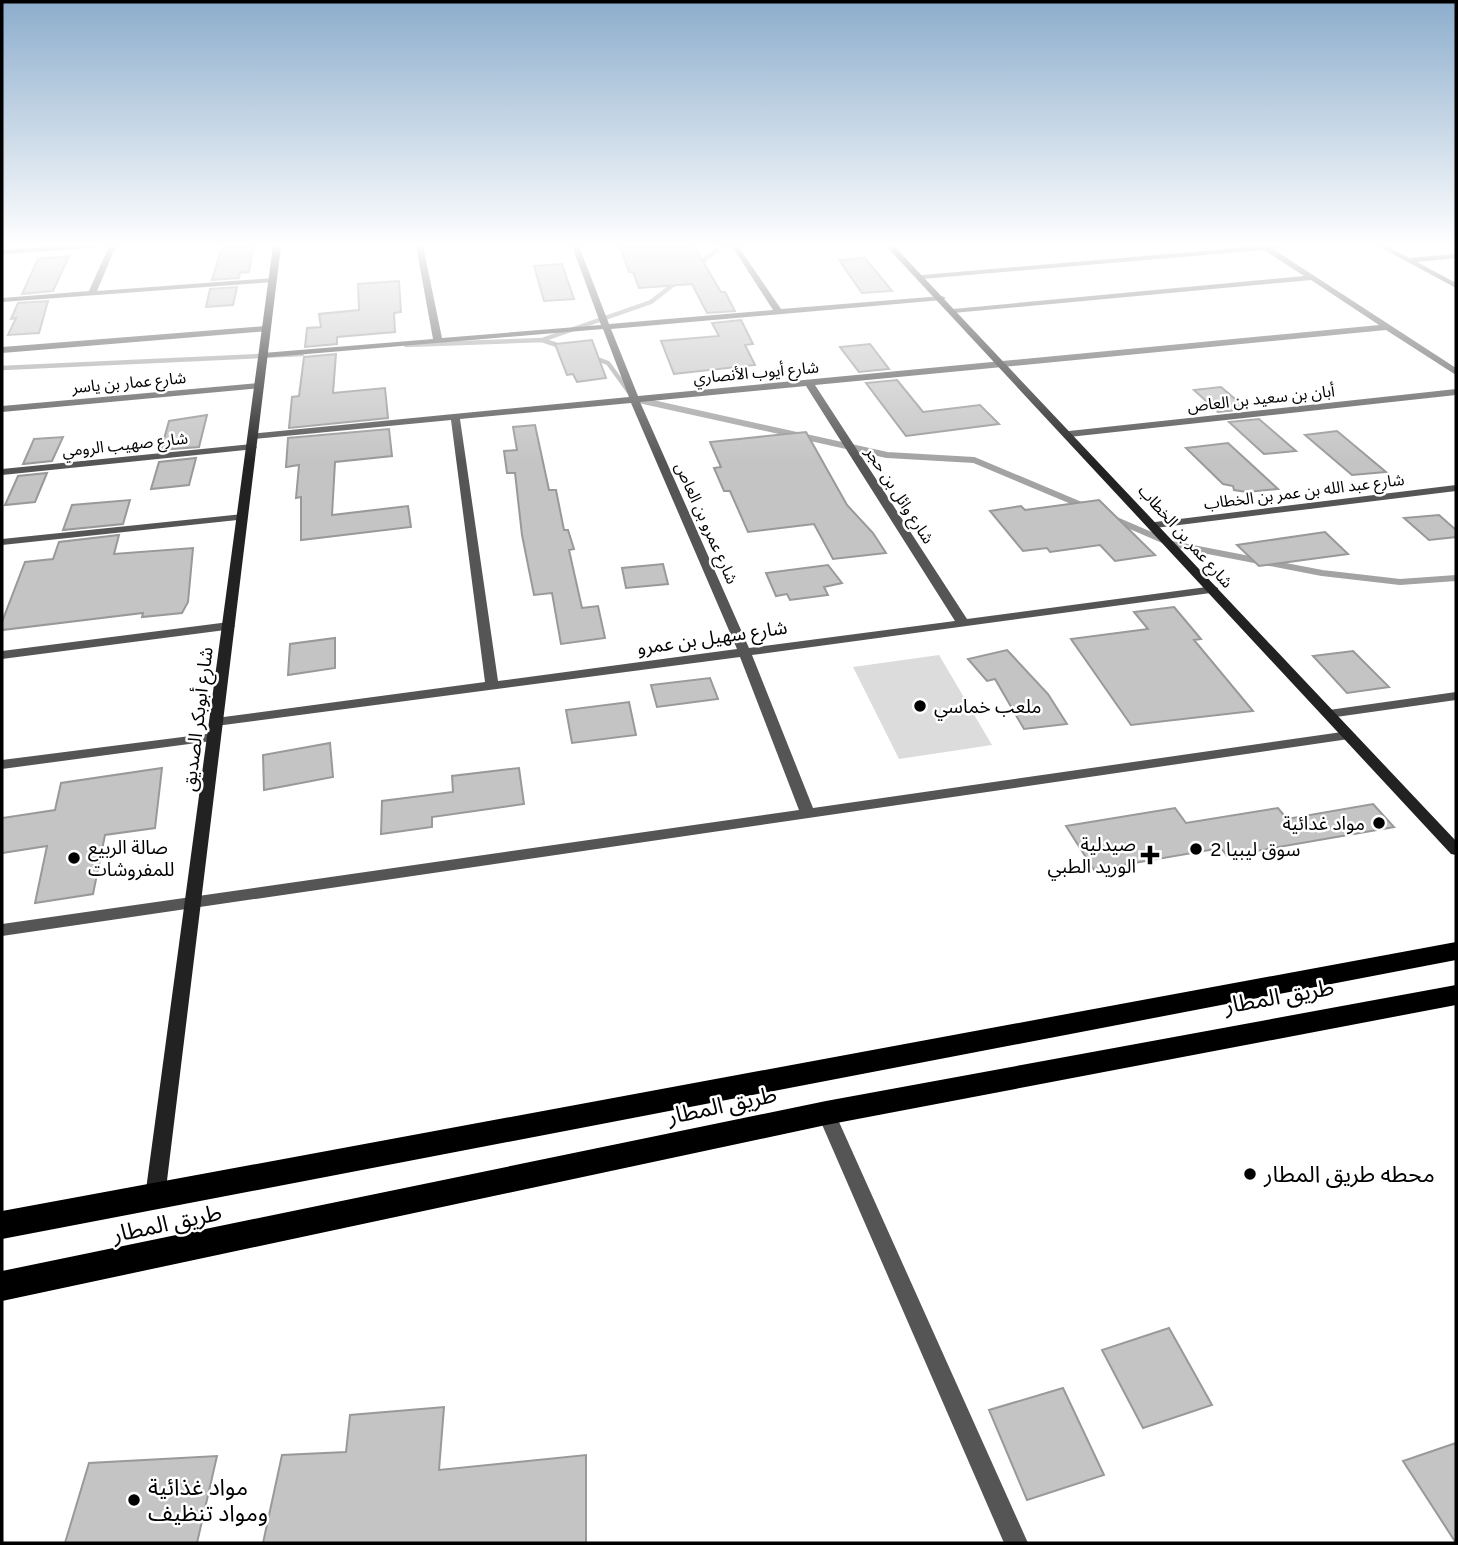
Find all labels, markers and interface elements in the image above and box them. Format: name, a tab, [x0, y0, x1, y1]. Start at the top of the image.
street label: شارع أيوب الأنصاري	[692, 358, 820, 390]
street label: شارع عمار بن ياسر	[70, 369, 187, 400]
street label: أبان بن سعيد بن العاص	[1187, 381, 1336, 418]
street label: شارع صهيب الرومي	[61, 429, 189, 464]
street label: شارع وائل بن حجر	[858, 443, 937, 549]
street label: شارع عمرو بن العاص	[668, 460, 741, 588]
street label: شارع عبد الله بن عمر بن الخطاب	[1203, 471, 1406, 516]
street label: شارع عمر بن الخطاب	[1132, 482, 1236, 594]
street label: شارع سهيل بن عمرو	[636, 617, 789, 661]
street label: شارع أبوبكر الصديق	[178, 646, 220, 793]
place label: ملعب خماسي	[934, 696, 1041, 721]
marker: ملعب خماسي	[912, 698, 928, 714]
place label: مواد غدائية	[1282, 813, 1365, 837]
marker: مواد غدائية	[1371, 815, 1387, 831]
place label: صيدلية الوريد الطبي	[1047, 834, 1136, 881]
place label: صالة الربيع للمفروشات	[88, 837, 174, 883]
place label: سوق ليبيا 2	[1210, 839, 1300, 863]
marker: سوق ليبيا 2	[1188, 841, 1204, 857]
marker: صيدلية الوريد الطبي	[1142, 847, 1158, 863]
marker: صالة الربيع للمفروشات	[66, 850, 82, 866]
street label: طريق المطار	[1221, 975, 1337, 1023]
street label: طريق المطار	[664, 1082, 780, 1133]
place label: محطه طريق المطار	[1263, 1162, 1435, 1191]
marker: محطه طريق المطار	[1242, 1166, 1258, 1182]
street label: طريق المطار	[109, 1200, 225, 1251]
place label: مواد غذائية ومواد تنظيف	[148, 1475, 268, 1530]
marker: مواد غذائية ومواد تنظيف	[126, 1492, 142, 1508]

